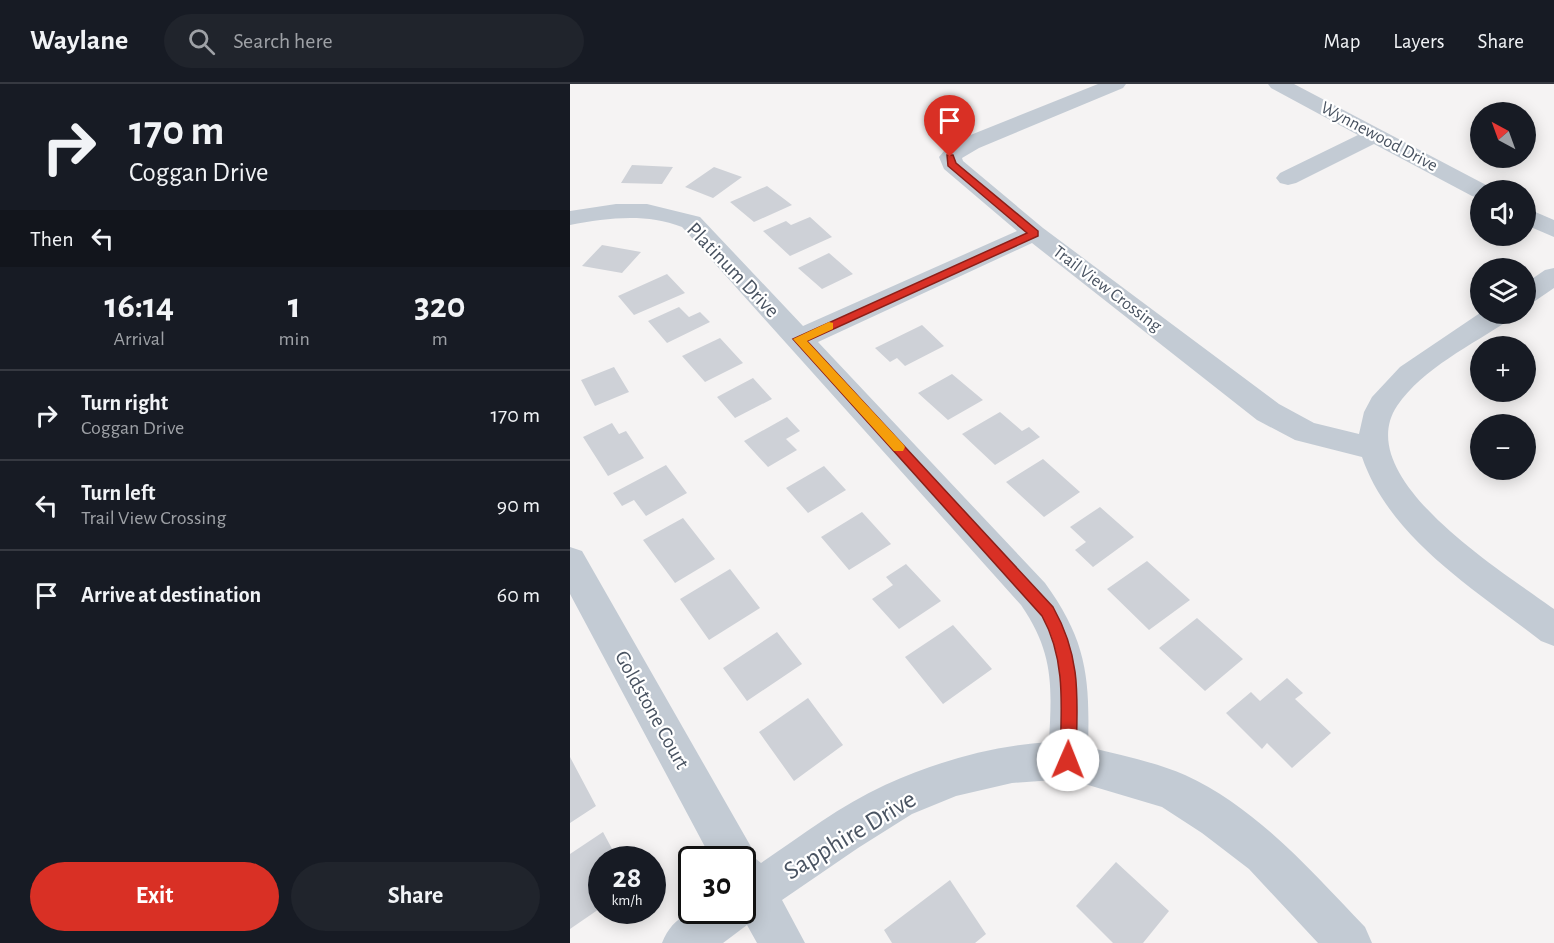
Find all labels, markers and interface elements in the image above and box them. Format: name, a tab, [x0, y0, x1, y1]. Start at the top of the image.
search box	[164, 14, 584, 68]
icon: search	[185, 25, 218, 58]
text: Waylane	[30, 27, 128, 55]
text: Search here	[233, 30, 333, 52]
text: Map	[1324, 31, 1360, 52]
text: Layers	[1393, 31, 1444, 52]
text: Share	[1477, 31, 1524, 52]
pin	[924, 95, 975, 157]
street label: Wynnewood Drive	[1318, 99, 1440, 175]
north arrow	[1470, 102, 1536, 168]
map controls	[1470, 102, 1536, 480]
icon: arrive	[933, 104, 966, 137]
icon: right	[30, 108, 108, 186]
text: 170 m	[129, 110, 224, 152]
text: Coggan Drive	[129, 159, 268, 186]
button: sound	[1470, 180, 1536, 246]
street label: Platinum Drive	[683, 219, 783, 321]
icon: left	[86, 222, 119, 255]
text: Then	[30, 228, 74, 250]
street label: Trail View Crossing	[1049, 242, 1165, 336]
button: layers	[1470, 258, 1536, 324]
text: 16:14	[104, 288, 174, 324]
text: 1	[288, 288, 301, 324]
text: 320	[414, 288, 465, 324]
text: Arrival	[114, 329, 165, 349]
text: min	[279, 329, 310, 349]
text: m	[432, 329, 448, 349]
button: +	[1470, 336, 1536, 402]
text: Turn right	[81, 392, 168, 414]
icon: right	[30, 399, 63, 432]
text: 170 m	[490, 404, 540, 426]
button: −	[1470, 414, 1536, 480]
text: Coggan Drive	[81, 418, 184, 438]
text: Turn left	[81, 482, 155, 504]
icon: left	[30, 489, 63, 522]
text: 90 m	[497, 494, 540, 516]
text: Trail View Crossing	[81, 508, 226, 528]
icon: arrive	[30, 579, 63, 612]
text: Arrive at destination	[81, 584, 261, 606]
text: 60 m	[497, 584, 540, 606]
street label: Goldstone Court	[611, 647, 693, 773]
position arrow	[1036, 728, 1100, 792]
street label: Sapphire Drive	[780, 786, 920, 884]
speed limit sign: 30	[678, 846, 756, 924]
button: Exit	[30, 862, 279, 931]
button: Share	[291, 862, 540, 931]
text: 28	[613, 863, 641, 893]
text: km/h	[612, 893, 642, 908]

